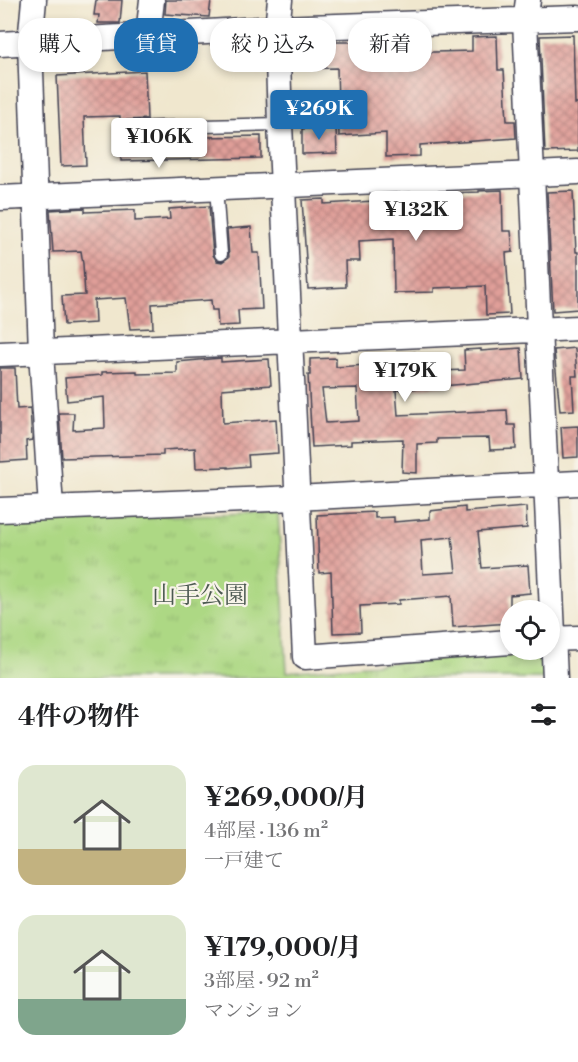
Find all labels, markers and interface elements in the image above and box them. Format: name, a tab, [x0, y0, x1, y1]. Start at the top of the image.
chip: 購入	[18, 18, 102, 72]
chip: 賃貸	[114, 18, 198, 72]
chip: 絞り込み	[210, 18, 336, 72]
chip: 新着	[348, 18, 432, 72]
pin: ¥269K	[277, 90, 361, 141]
text: ¥269K	[284, 97, 354, 122]
pin: ¥106K	[117, 118, 201, 169]
text: ¥106K	[125, 125, 193, 150]
pin: ¥132K	[374, 191, 458, 242]
text: ¥132K	[383, 198, 449, 223]
pin: ¥179K	[363, 352, 447, 403]
text: ¥179K	[373, 359, 437, 384]
park label: 山手公園	[152, 581, 248, 611]
map controls	[500, 600, 560, 660]
button: locate	[500, 600, 560, 660]
icon: filters	[527, 698, 560, 731]
text: 4件の物件	[18, 701, 139, 733]
text: ¥269,000/月	[204, 782, 369, 814]
icon: home	[66, 789, 138, 861]
text: 4部屋 · 136 m²	[204, 819, 328, 844]
text: 一戸建て	[204, 849, 284, 874]
text: ¥179,000/月	[204, 932, 362, 964]
icon: home	[66, 939, 138, 1011]
text: 3部屋 · 92 m²	[204, 969, 319, 994]
text: マンション	[204, 999, 303, 1024]

